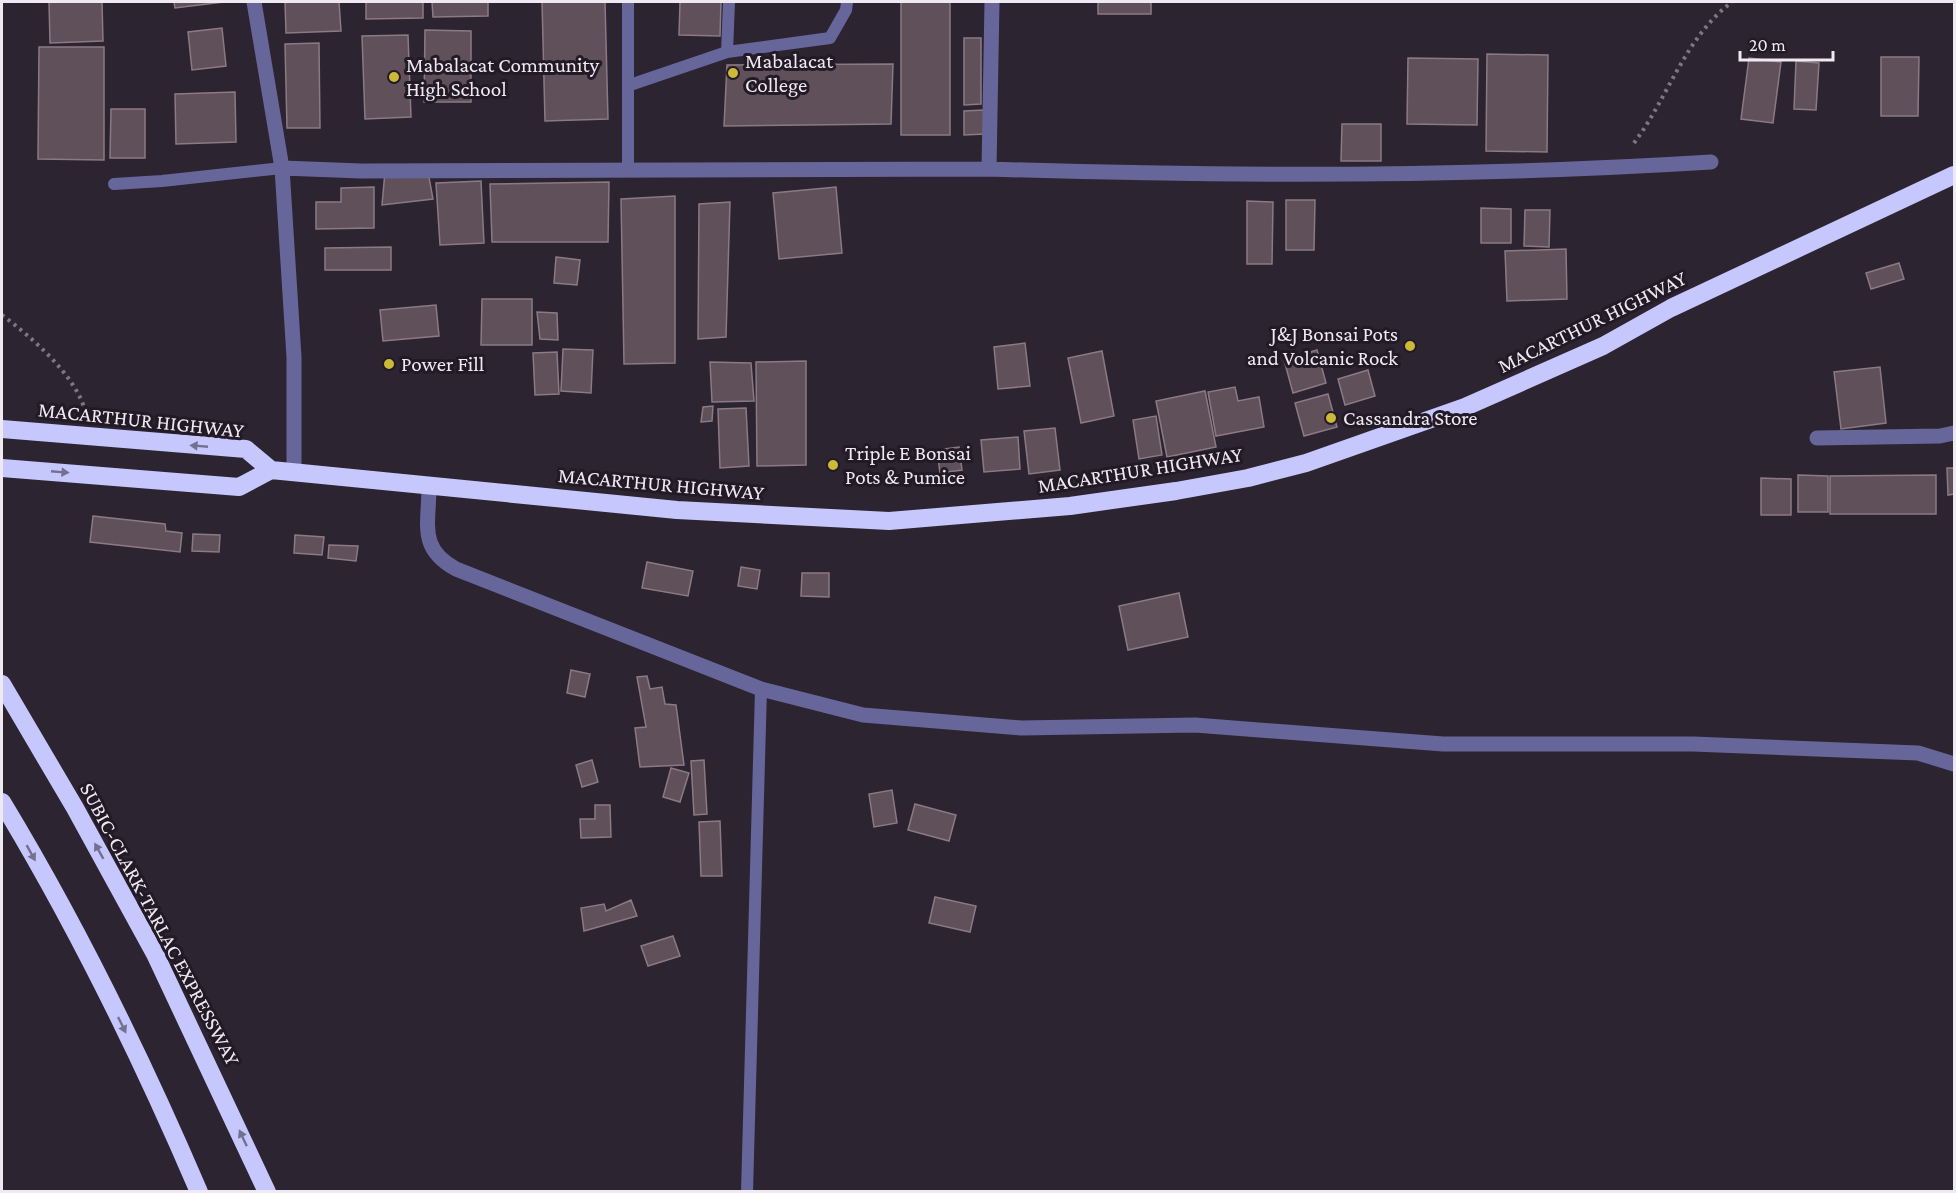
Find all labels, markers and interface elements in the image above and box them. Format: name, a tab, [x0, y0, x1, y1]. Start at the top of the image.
scale bar	[1740, 24, 1833, 62]
text: 20 m	[1749, 35, 1786, 55]
place label: Mabalacat College	[745, 49, 834, 97]
place label: Mabalacat Community High School	[406, 53, 599, 101]
marker: Mabalacat College	[726, 66, 740, 80]
marker: Mabalacat Community High School	[387, 70, 401, 84]
street label: MACARTHUR HIGHWAY	[1494, 265, 1691, 378]
place label: J&J Bonsai Pots and Volcanic Rock	[1247, 322, 1398, 370]
marker: J&J Bonsai Pots and Volcanic Rock	[1403, 339, 1417, 353]
place label: Power Fill	[401, 352, 484, 376]
marker: Power Fill	[382, 357, 396, 371]
street label: MACARTHUR HIGHWAY	[37, 397, 246, 443]
place label: Cassandra Store	[1343, 406, 1478, 430]
marker: Cassandra Store	[1324, 411, 1338, 425]
one-way arrow	[190, 441, 209, 451]
place label: Triple E Bonsai Pots & Pumice	[845, 441, 972, 489]
street label: MACARTHUR HIGHWAY	[1036, 442, 1245, 498]
marker: Triple E Bonsai Pots & Pumice	[826, 458, 840, 472]
street label: MACARTHUR HIGHWAY	[557, 463, 766, 505]
one-way arrow	[50, 467, 69, 477]
street label: SUBIC-CLARK-TARLAC EXPRESSWAY	[75, 779, 245, 1070]
one-way arrow	[94, 842, 104, 859]
one-way arrow	[26, 845, 36, 862]
one-way arrow	[117, 1017, 126, 1034]
one-way arrow	[238, 1130, 247, 1147]

